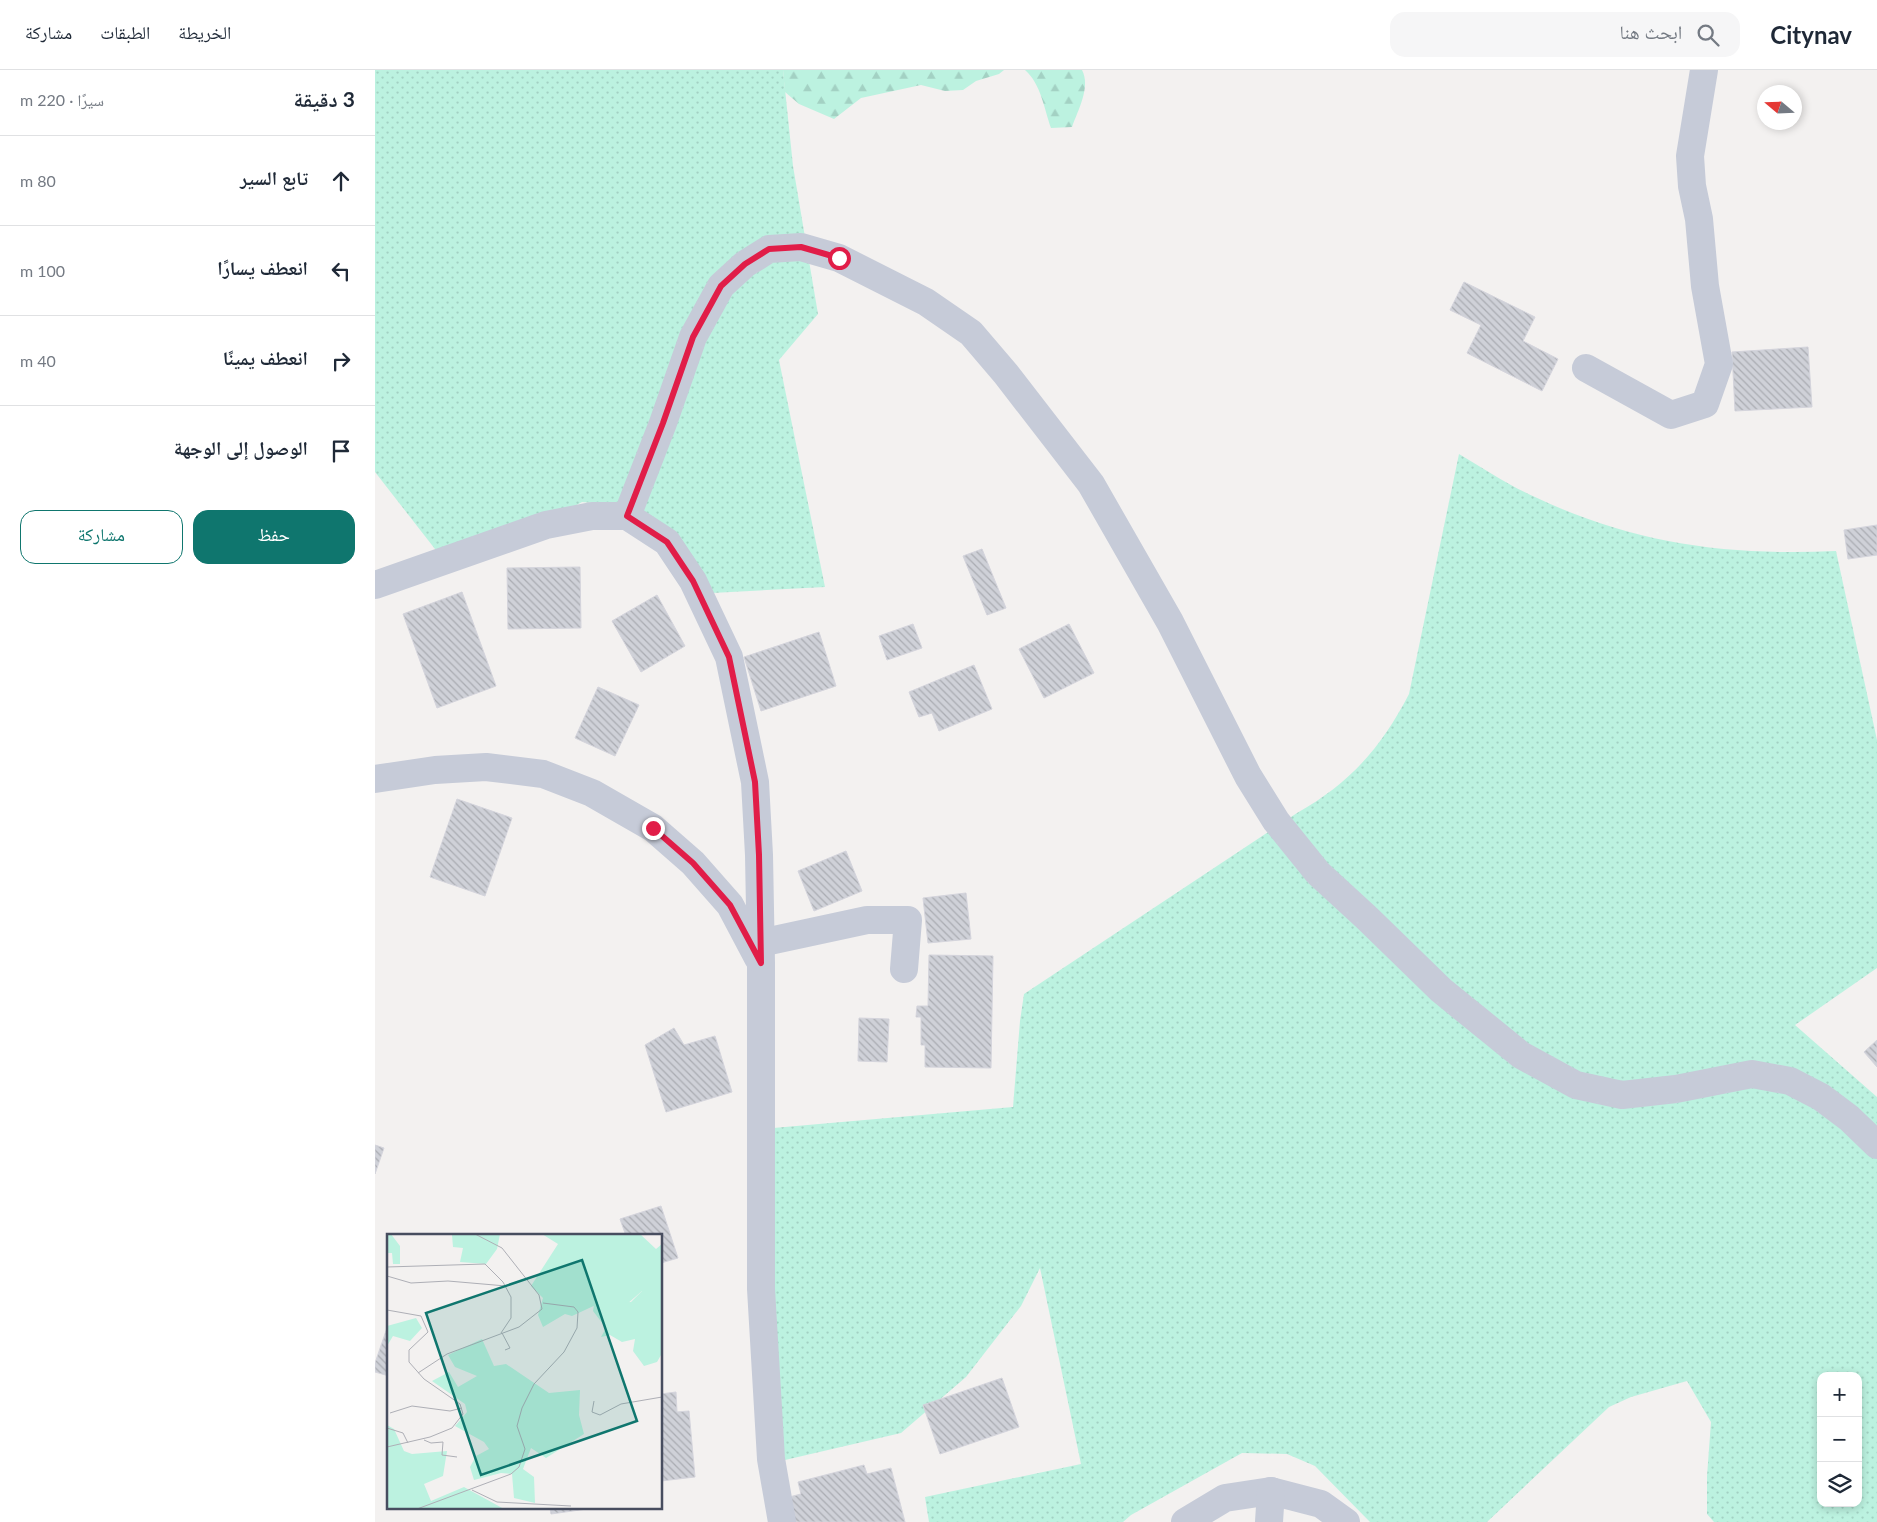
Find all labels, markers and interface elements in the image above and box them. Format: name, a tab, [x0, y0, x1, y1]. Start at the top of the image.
search box	[1390, 12, 1740, 57]
text: ابحث هنا	[1620, 20, 1682, 43]
text: Citynav	[1770, 20, 1852, 49]
text: مشاركة	[25, 21, 72, 43]
text: الطبقات	[100, 21, 150, 43]
text: الخريطة	[178, 21, 231, 43]
icon: search	[1694, 21, 1722, 49]
north arrow	[1757, 85, 1802, 130]
text: 3 دقيقة	[294, 86, 355, 111]
text: سيرًا · 220 m	[20, 90, 104, 109]
text: تابع السير	[240, 166, 308, 189]
icon: ahead	[327, 167, 355, 195]
text: 80 m	[20, 171, 56, 190]
route start	[828, 247, 851, 270]
text: انعطف يسارًا	[217, 256, 308, 279]
icon: left	[327, 257, 355, 285]
text: 100 m	[20, 261, 65, 280]
text: انعطف يمينًا	[223, 346, 308, 369]
icon: right	[327, 347, 355, 375]
text: 40 m	[20, 351, 56, 370]
text: الوصول إلى الوجهة	[174, 436, 308, 459]
icon: arrive	[327, 437, 355, 465]
button: مشاركة	[20, 510, 183, 564]
button: حفظ	[193, 510, 355, 564]
route end	[642, 817, 665, 840]
inset map	[387, 1234, 663, 1510]
map controls	[1817, 1372, 1862, 1507]
button: +	[1817, 1372, 1862, 1417]
button: −	[1817, 1417, 1862, 1462]
button: layers	[1817, 1462, 1862, 1507]

